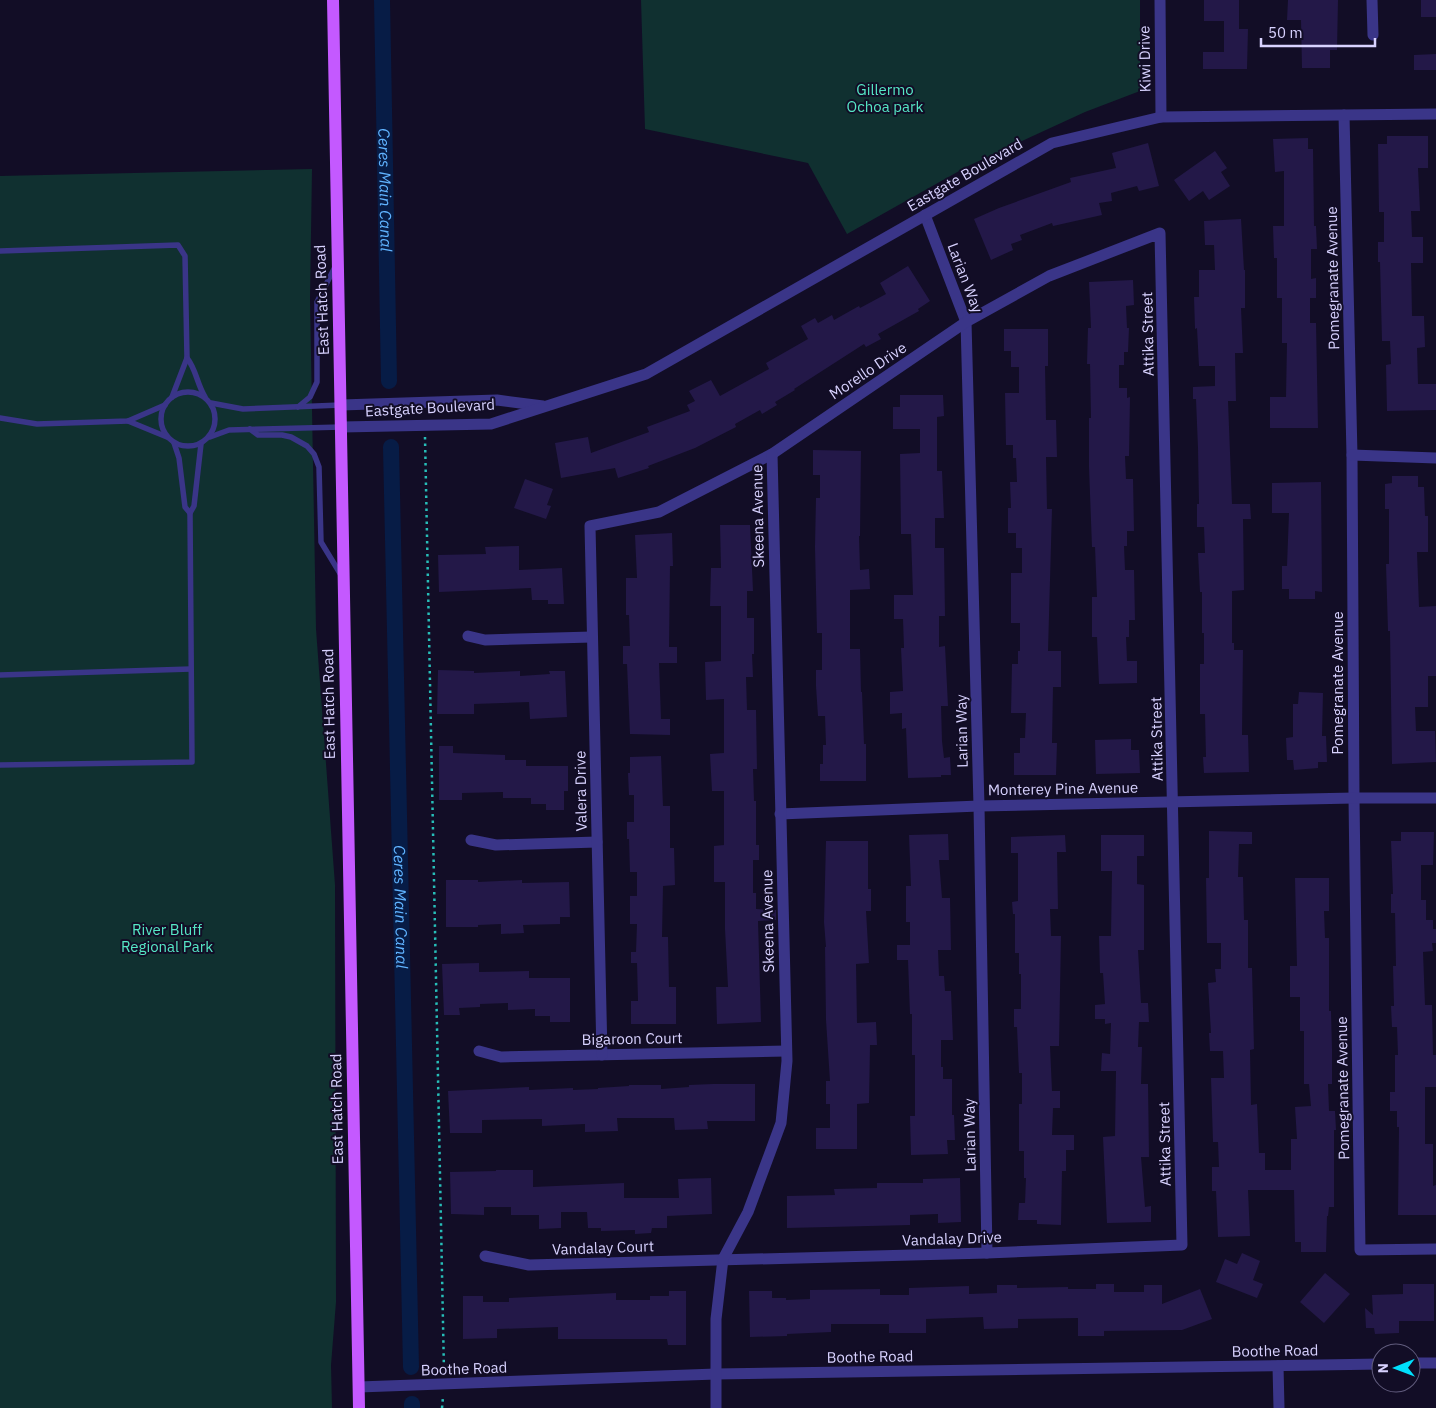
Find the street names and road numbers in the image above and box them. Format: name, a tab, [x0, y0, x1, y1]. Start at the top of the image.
street label: Kiwi Drive	[1134, 25, 1155, 93]
street label: Eastgate Boulevard	[904, 134, 1026, 215]
street label: Pomegranate Avenue	[1322, 206, 1343, 350]
street label: Larian Way	[943, 240, 988, 316]
street label: East Hatch Road	[310, 244, 333, 356]
street label: Attika Street	[1137, 292, 1158, 376]
street label: Morello Drive	[825, 338, 910, 403]
street label: Eastgate Boulevard	[364, 395, 495, 420]
street label: Skeena Avenue	[747, 464, 768, 568]
street label: Pomegranate Avenue	[1328, 611, 1347, 755]
street label: East Hatch Road	[318, 649, 339, 760]
street label: Larian Way	[951, 694, 972, 768]
street label: Attika Street	[1146, 697, 1167, 781]
street label: Valera Drive	[570, 750, 591, 832]
street label: Monterey Pine Avenue	[988, 778, 1138, 799]
street label: Skeena Avenue	[757, 869, 778, 973]
street label: Pomegranate Avenue	[1332, 1016, 1353, 1160]
street label: Bigaroon Court	[581, 1028, 683, 1049]
street label: East Hatch Road	[326, 1054, 347, 1165]
street label: Larian Way	[959, 1098, 980, 1172]
street label: Attika Street	[1154, 1102, 1175, 1186]
street label: Vandalay Drive	[902, 1227, 1002, 1250]
street label: Vandalay Court	[552, 1236, 654, 1259]
street label: Boothe Road	[1232, 1340, 1318, 1361]
street label: Boothe Road	[827, 1346, 913, 1367]
street label: Boothe Road	[420, 1357, 508, 1380]

